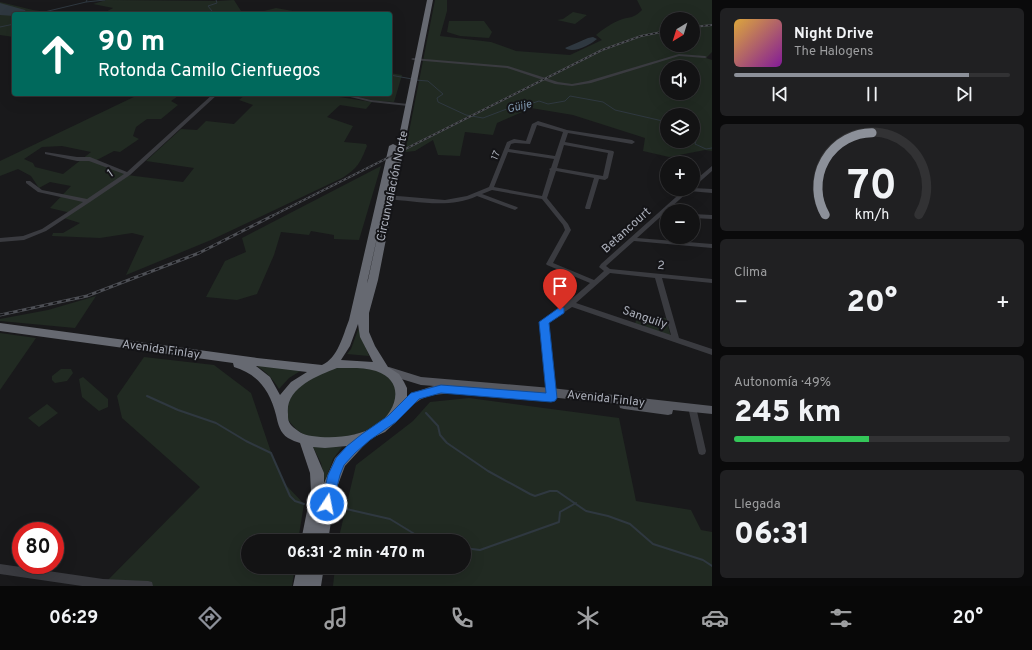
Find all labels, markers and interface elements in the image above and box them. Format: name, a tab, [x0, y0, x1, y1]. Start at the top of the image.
north arrow	[660, 12, 700, 52]
map controls	[660, 12, 700, 244]
text: 90 m	[98, 25, 165, 61]
text: Night Drive	[794, 25, 874, 44]
icon: ahead	[32, 28, 84, 80]
text: The Halogens	[794, 44, 873, 60]
text: Rotonda Camilo Cienfuegos	[98, 60, 321, 83]
button: sound	[660, 60, 700, 100]
icon: previous	[769, 83, 791, 105]
icon: pause	[861, 83, 883, 105]
icon: next	[953, 83, 975, 105]
water label: Güije	[506, 97, 533, 117]
button: layers	[660, 108, 700, 148]
street label: Circunvalación Norte	[373, 129, 413, 243]
street label: 17	[489, 149, 504, 162]
button: +	[660, 156, 700, 196]
text: 70	[847, 161, 897, 214]
street label: 1	[104, 166, 117, 182]
street label: Betancourt	[599, 204, 655, 257]
button: −	[660, 204, 700, 244]
text: km/h	[855, 206, 889, 224]
street label: 2	[657, 258, 665, 274]
text: Clima	[734, 265, 767, 281]
pin	[543, 269, 577, 310]
icon: arrive	[549, 275, 571, 297]
text: 20°	[847, 285, 897, 322]
text: −	[734, 290, 748, 317]
text: +	[996, 290, 1010, 317]
street label: Sanguily	[620, 303, 669, 333]
street label: Avenida Finlay	[121, 337, 201, 363]
text: Autonomía · 49%	[734, 375, 831, 391]
street label: Avenida Finlay	[566, 387, 646, 411]
text: 245 km	[734, 395, 841, 432]
position arrow	[306, 483, 348, 525]
text: Llegada	[734, 497, 781, 513]
text: 06:31	[734, 517, 810, 554]
speed limit sign: 80	[12, 522, 64, 574]
text: 06:31 · 2 min · 470 m	[287, 544, 425, 563]
icon: directions	[196, 604, 224, 632]
icon: music	[322, 604, 350, 632]
icon: phone	[448, 604, 476, 632]
icon: climate	[574, 604, 602, 632]
icon: car	[701, 604, 729, 632]
icon: filters	[827, 604, 855, 632]
text: 06:29	[49, 607, 98, 630]
text: 20°	[953, 607, 983, 630]

